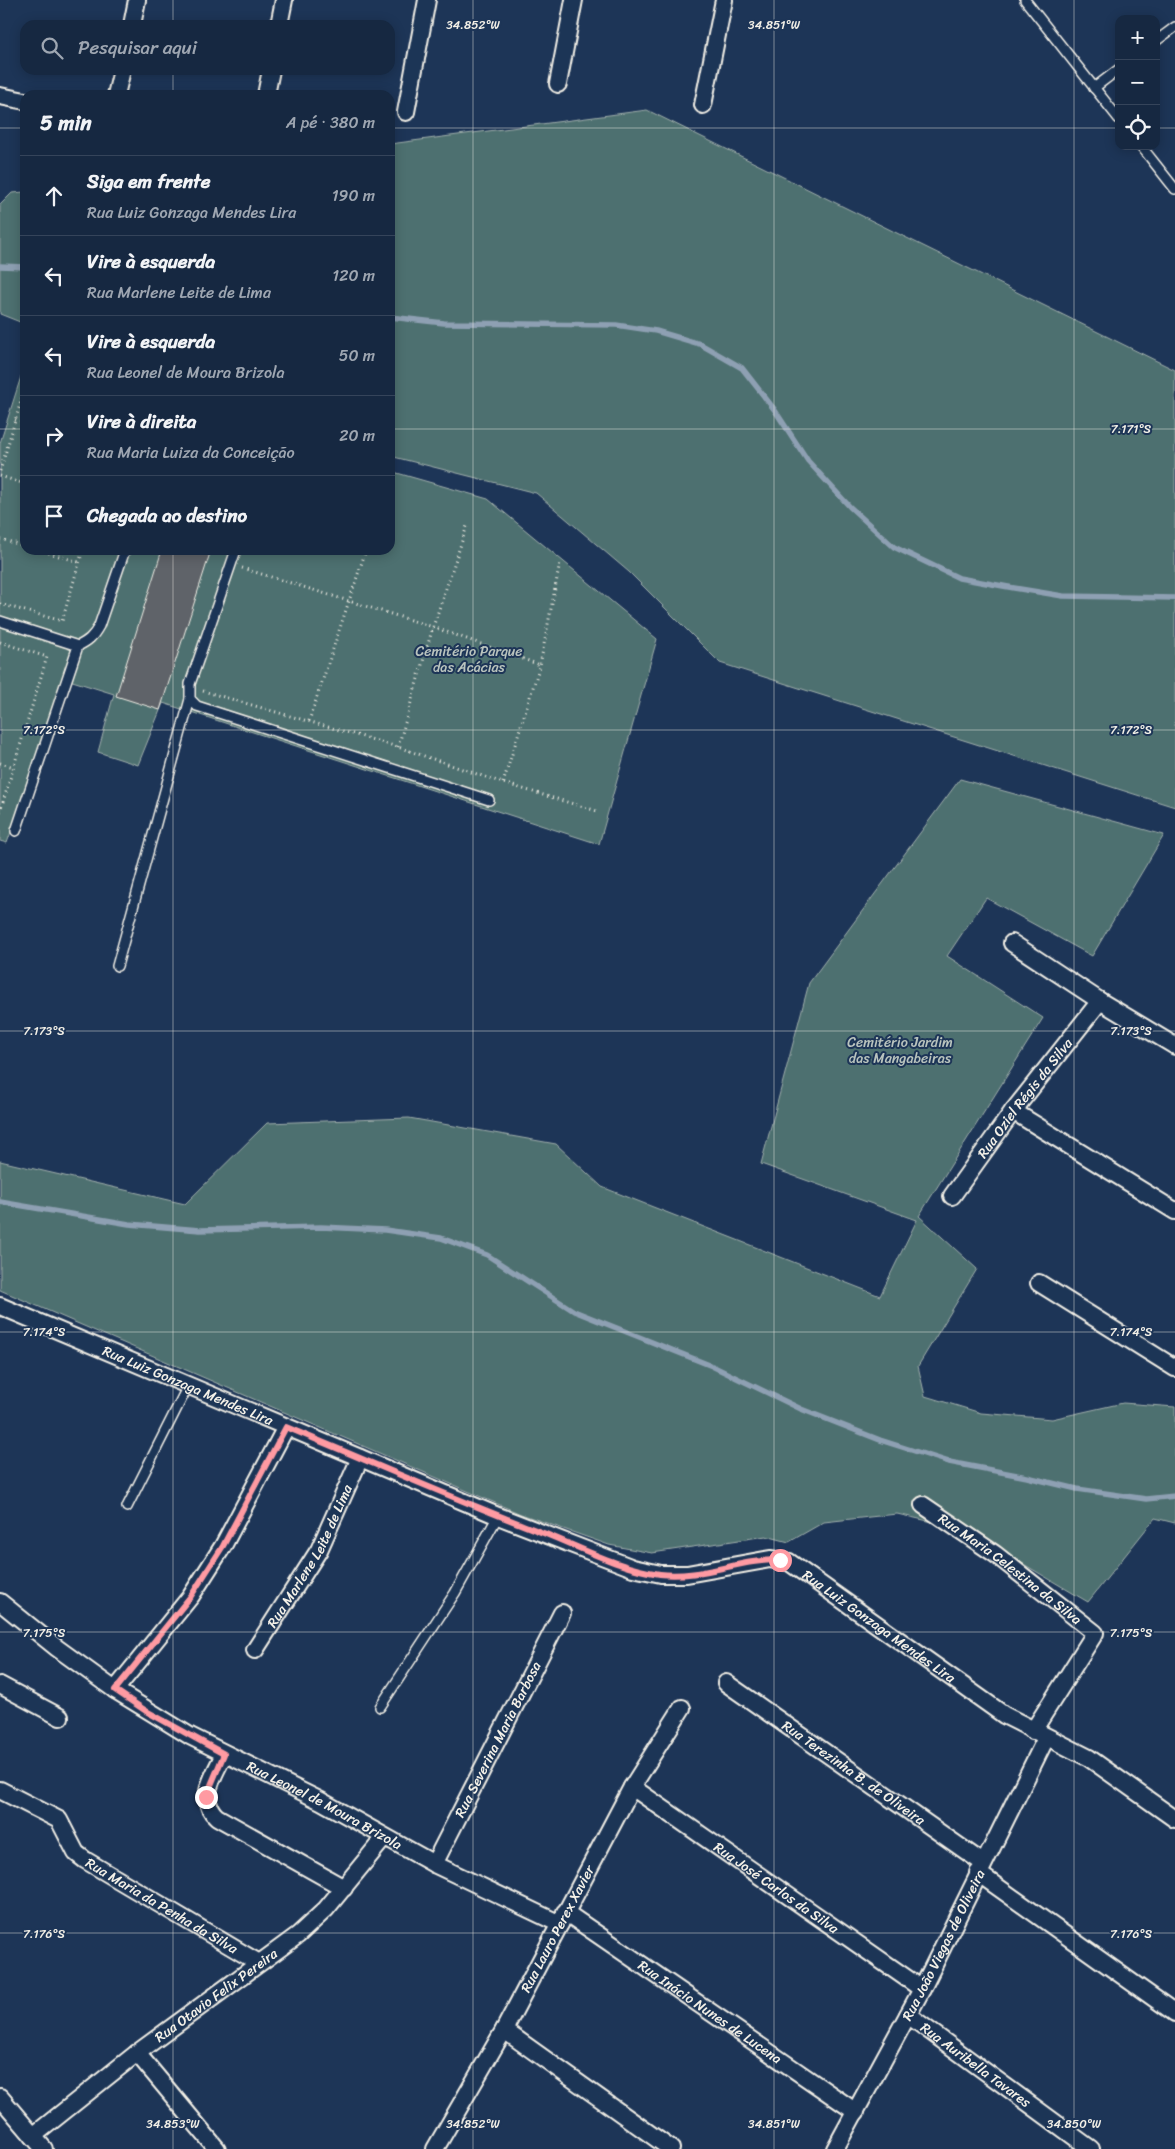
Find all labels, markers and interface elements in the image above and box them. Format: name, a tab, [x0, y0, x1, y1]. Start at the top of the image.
text: 34.852°W	[446, 14, 501, 36]
text: 34.851°W	[748, 14, 801, 36]
map controls	[1115, 15, 1160, 150]
button: +	[1115, 15, 1160, 60]
search box	[20, 20, 395, 75]
text: Pesquisar aqui	[78, 31, 197, 64]
icon: search	[38, 34, 66, 62]
button: −	[1115, 60, 1160, 105]
text: 5 min	[40, 104, 92, 142]
button: locate	[1115, 105, 1160, 150]
text: A pé · 380 m	[286, 108, 375, 137]
text: Siga em frente	[87, 165, 210, 198]
text: 190 m	[332, 181, 375, 210]
icon: ahead	[40, 182, 68, 210]
text: Rua Luiz Gonzaga Mendes Lira	[87, 198, 296, 227]
text: Vire à esquerda	[87, 245, 215, 278]
text: 120 m	[332, 261, 375, 290]
icon: left	[40, 262, 68, 290]
text: Rua Marlene Leite de Lima	[87, 278, 271, 307]
text: Vire à esquerda	[87, 325, 215, 358]
text: 50 m	[339, 341, 375, 370]
icon: left	[40, 342, 68, 370]
text: Rua Leonel de Moura Brizola	[87, 358, 285, 387]
text: Vire à direita	[87, 405, 196, 438]
text: 7.171°S	[1111, 418, 1152, 440]
text: 20 m	[339, 421, 375, 450]
icon: right	[40, 422, 68, 450]
text: Rua Maria Luiza da Conceição	[87, 438, 295, 467]
text: Chegada ao destino	[87, 499, 247, 532]
icon: arrive	[40, 502, 68, 530]
park label: Cemitério Parque das Acácias	[415, 639, 523, 680]
text: 7.172°S	[23, 719, 65, 741]
text: 7.172°S	[1110, 719, 1152, 741]
text: 7.173°S	[23, 1020, 65, 1042]
text: 7.173°S	[1110, 1020, 1152, 1042]
park label: Cemitério Jardim das Mangabeiras	[847, 1030, 953, 1071]
street label: Rua Oziel Régis da Silva	[971, 1032, 1080, 1164]
text: 7.174°S	[23, 1321, 66, 1343]
text: 7.174°S	[1110, 1321, 1153, 1343]
street label: Rua Luiz Gonzaga Mendes Lira	[99, 1339, 278, 1433]
street label: Rua Marlene Leite de Lima	[260, 1480, 360, 1633]
street label: Rua Maria Celestina da Silva	[933, 1507, 1087, 1631]
route start	[769, 1549, 792, 1572]
street label: Rua Luiz Gonzaga Mendes Lira	[797, 1563, 962, 1690]
text: 7.175°S	[23, 1622, 66, 1644]
text: 7.175°S	[1110, 1622, 1153, 1644]
street label: Rua Severina Maria Barbosa	[448, 1657, 548, 1822]
street label: Rua Terezinha B. de Oliveira	[776, 1714, 931, 1833]
street label: Rua Leonel de Moura Brizola	[242, 1754, 407, 1857]
route end	[195, 1786, 218, 1809]
street label: Rua José Carlos da Silva	[708, 1835, 845, 1941]
street label: Rua Maria da Penha da Silva	[80, 1851, 244, 1961]
street label: Rua Lauro Perex Xavier	[514, 1860, 602, 1997]
street label: Rua João Viegas de Oliveira	[895, 1865, 992, 2026]
text: 7.176°S	[23, 1923, 65, 1945]
text: 7.176°S	[1110, 1923, 1152, 1945]
street label: Rua Otavio Felix Pereira	[149, 1941, 284, 2049]
street label: Rua Inácio Nunes de Lucena	[632, 1953, 787, 2071]
street label: Rua Auribella Tavares	[915, 2016, 1037, 2115]
text: 34.853°W	[146, 2113, 200, 2135]
text: 34.852°W	[446, 2113, 501, 2135]
text: 34.851°W	[748, 2113, 801, 2135]
text: 34.850°W	[1047, 2113, 1102, 2135]

